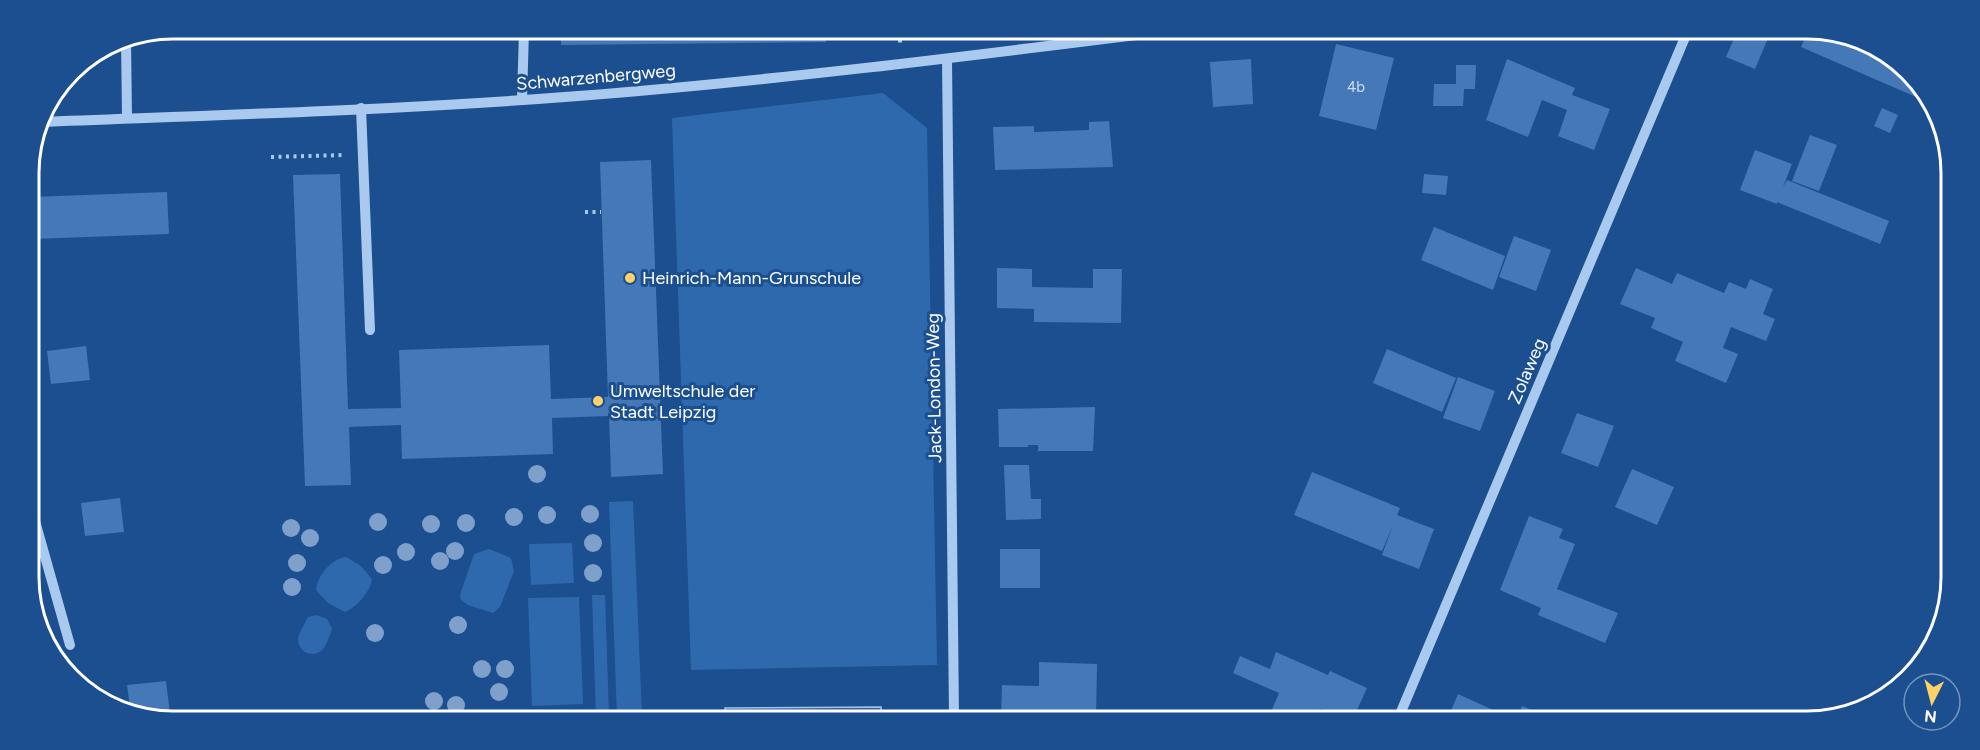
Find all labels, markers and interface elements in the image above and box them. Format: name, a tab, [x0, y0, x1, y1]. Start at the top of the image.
street label: Schwarzenbergweg	[515, 59, 677, 95]
house number: 4b	[1347, 78, 1365, 96]
place label: Heinrich-Mann-Grunschule	[642, 267, 861, 289]
marker: Heinrich-Mann-Grunschule	[623, 271, 637, 285]
street label: Jack-London-Weg	[922, 313, 946, 463]
street label: Zolaweg	[1503, 335, 1551, 407]
place label: Umweltschule der Stadt Leipzig	[610, 380, 755, 423]
marker: Umweltschule der Stadt Leipzig	[591, 394, 605, 408]
north arrow	[1902, 672, 1962, 732]
text: N	[1923, 706, 1938, 727]

